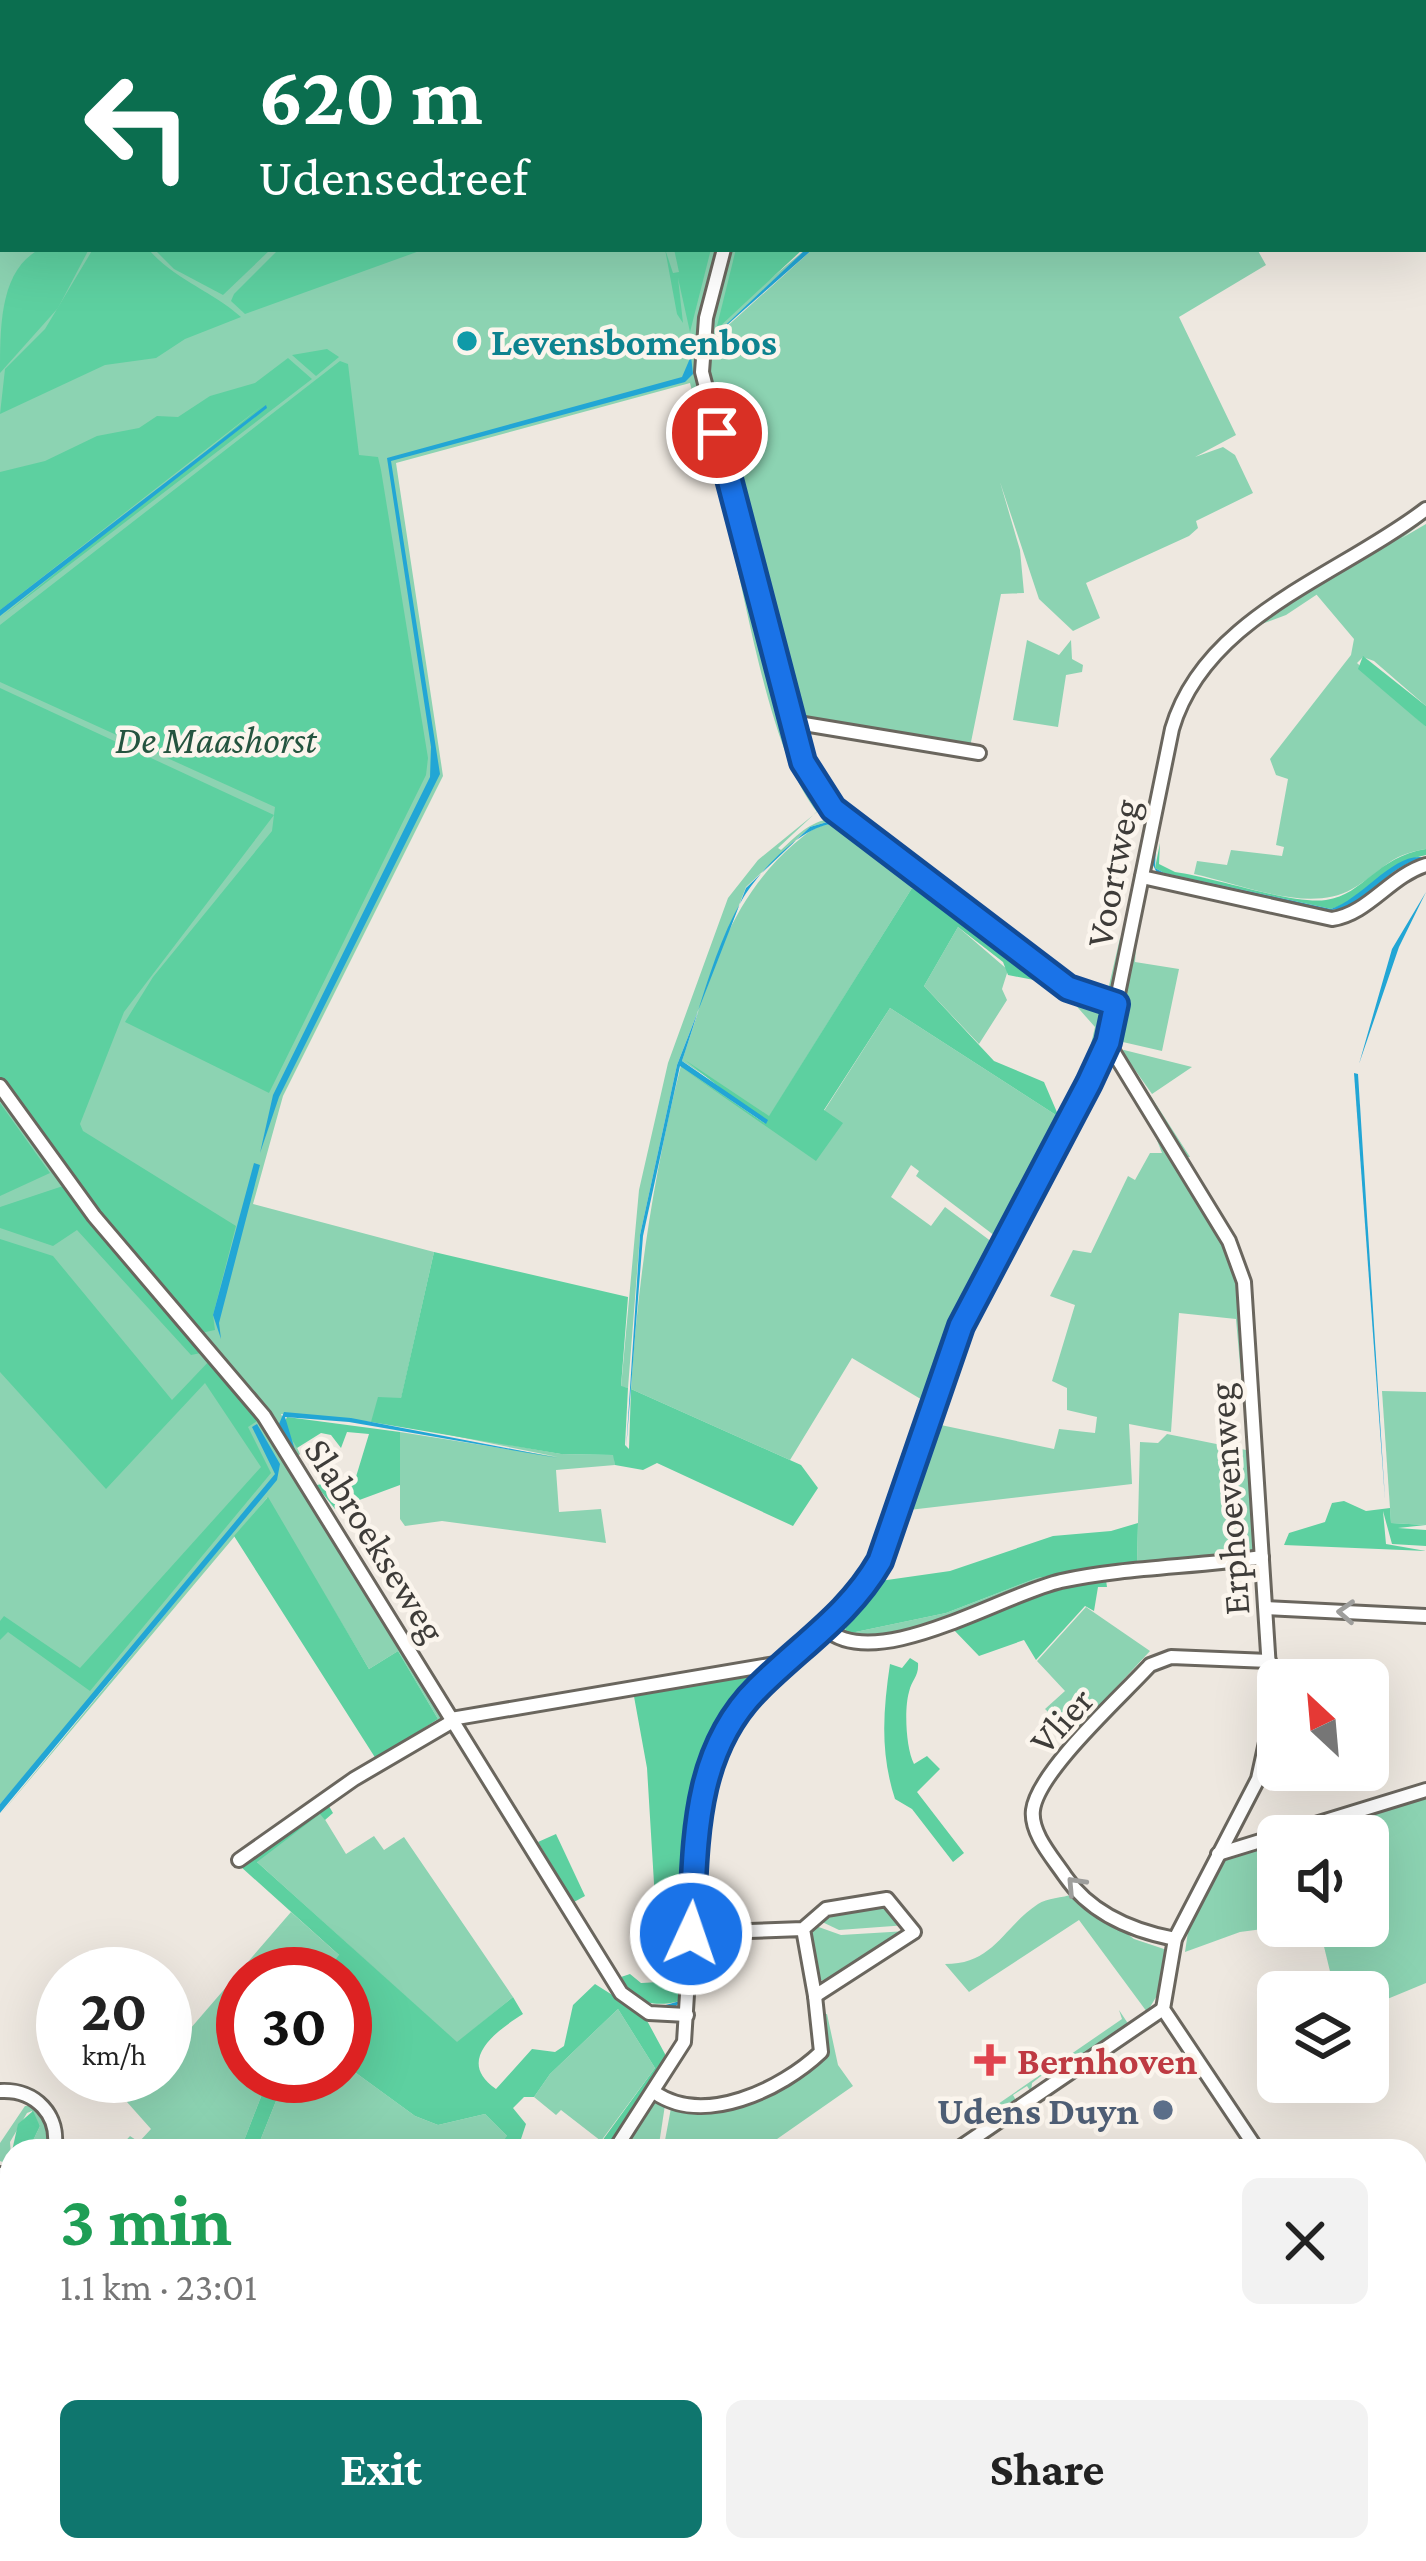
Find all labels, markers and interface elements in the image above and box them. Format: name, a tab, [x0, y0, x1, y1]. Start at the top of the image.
icon: left	[60, 48, 216, 204]
text: 620 m	[258, 49, 483, 142]
text: Udensedreef	[258, 147, 528, 207]
place label: Levensbomenbos	[491, 320, 777, 363]
marker: Levensbomenbos	[454, 328, 480, 354]
pin	[666, 382, 768, 484]
icon: arrive	[684, 400, 750, 466]
park label: De Maashorst	[115, 718, 317, 761]
street label: Voortweg	[1077, 795, 1148, 951]
street label: Erphoevenweg	[1198, 1381, 1259, 1617]
street label: Slabroekseweg	[296, 1431, 456, 1650]
one-way arrow	[1336, 1599, 1355, 1625]
north arrow	[1257, 1659, 1389, 1791]
map controls	[1257, 1659, 1389, 2103]
street label: Vlier	[1020, 1678, 1102, 1762]
button: sound	[1257, 1815, 1389, 1947]
position arrow	[628, 1871, 754, 1997]
one-way arrow	[1068, 1878, 1089, 1899]
speed limit sign: 30	[216, 1947, 372, 2103]
button: layers	[1257, 1971, 1389, 2103]
text: 20	[80, 1976, 148, 2043]
text: km/h	[82, 2038, 146, 2071]
place label: Bernhoven	[1017, 2039, 1197, 2082]
marker: Bernhoven	[974, 2044, 1006, 2076]
place label: Udens Duyn	[937, 2089, 1139, 2132]
marker: Udens Duyn	[1150, 2097, 1176, 2123]
button: close	[1242, 2178, 1368, 2304]
text: 3 min	[60, 2180, 232, 2260]
text: 1.1 km · 23:01	[60, 2265, 257, 2308]
button: Exit	[60, 2400, 702, 2538]
button: Share	[726, 2400, 1368, 2538]

